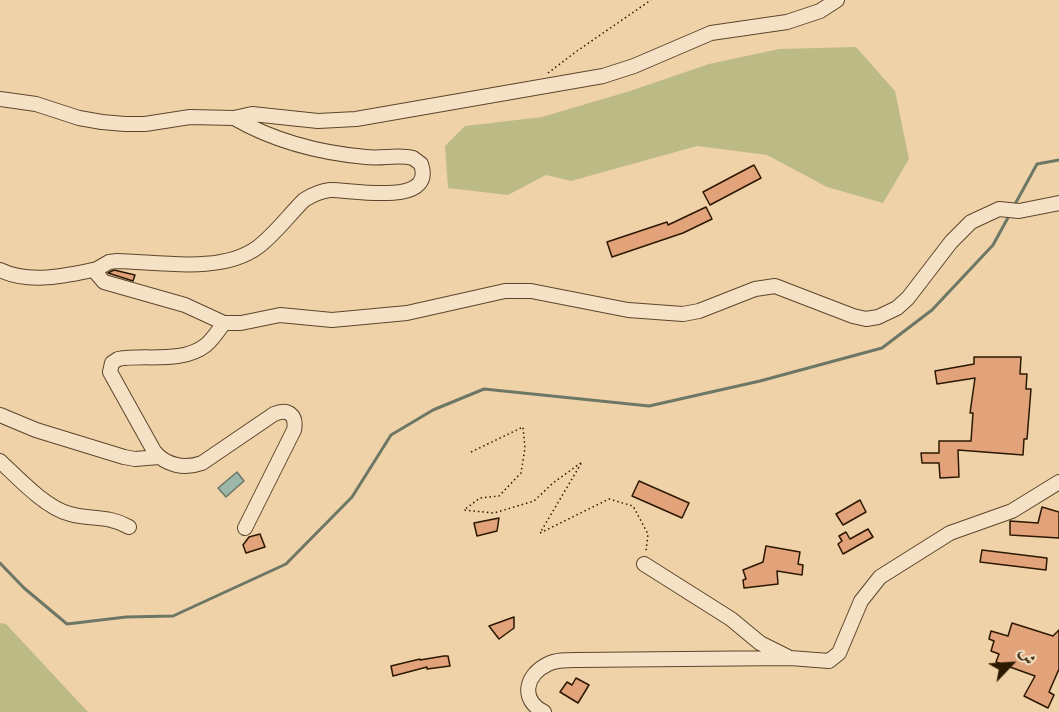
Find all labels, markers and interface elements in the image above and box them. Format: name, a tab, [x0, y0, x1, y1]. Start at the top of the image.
north arrow	[981, 634, 1041, 694]
text: ش	[1015, 645, 1040, 668]

